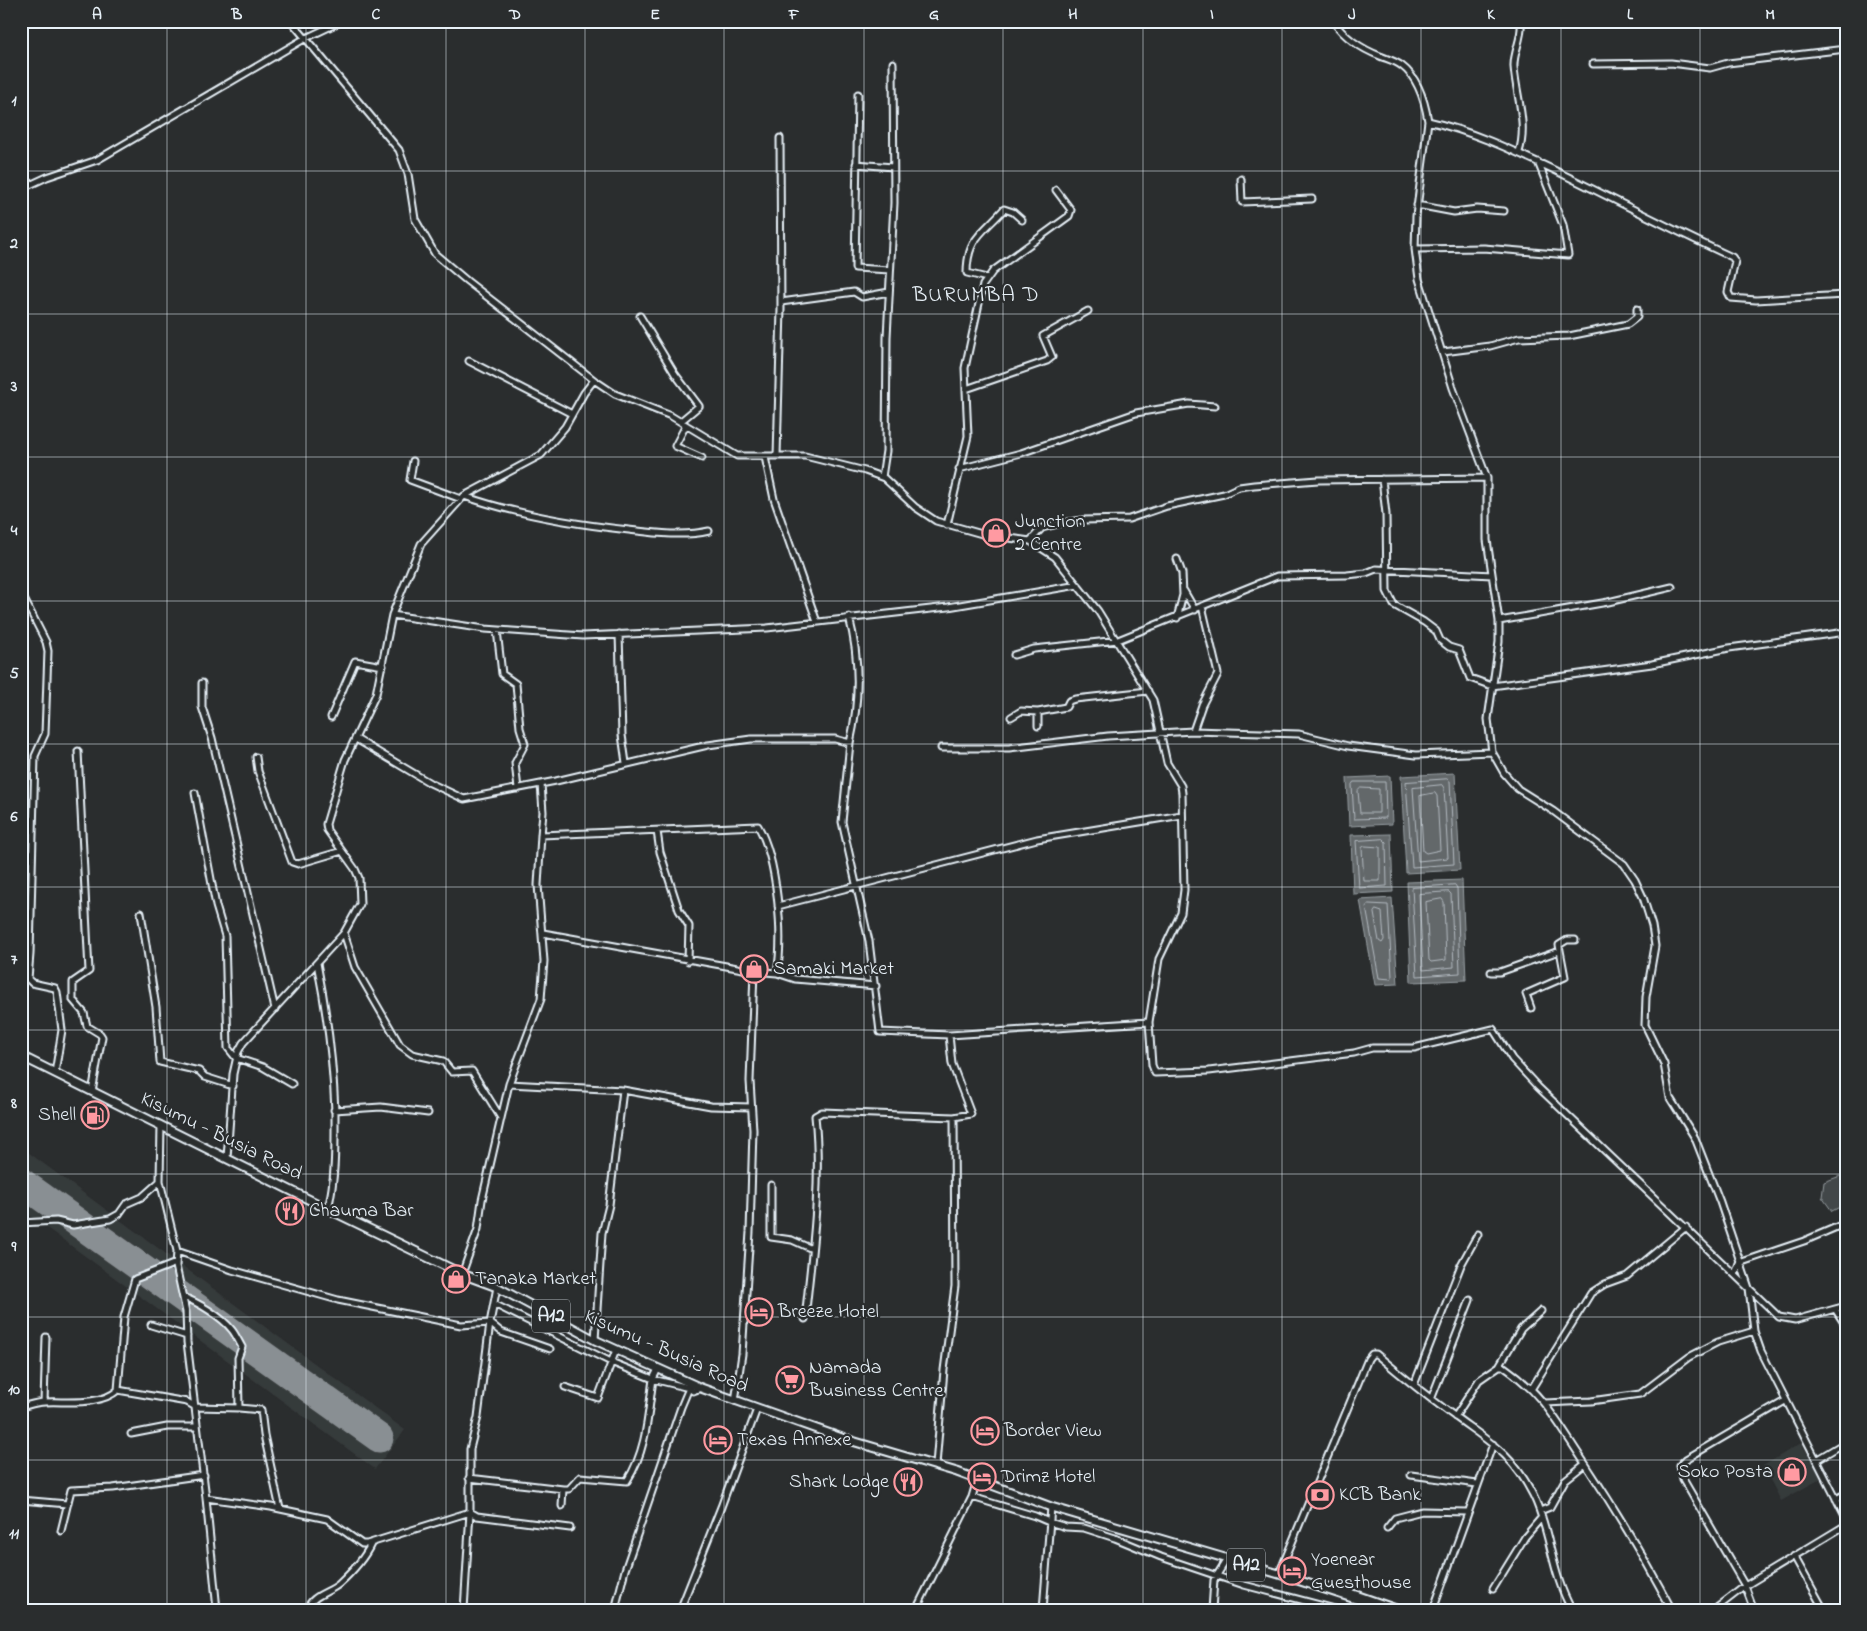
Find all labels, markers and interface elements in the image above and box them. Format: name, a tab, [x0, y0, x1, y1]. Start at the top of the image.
text: A	[92, 3, 102, 27]
text: B	[231, 3, 243, 27]
text: C	[372, 3, 381, 27]
text: D	[508, 3, 521, 27]
text: E	[650, 3, 660, 27]
text: F	[788, 3, 800, 27]
text: G	[929, 3, 939, 27]
text: H	[1068, 3, 1078, 27]
text: I	[1210, 3, 1214, 27]
text: J	[1348, 3, 1356, 27]
text: K	[1487, 3, 1496, 27]
text: L	[1627, 3, 1634, 27]
text: M	[1765, 3, 1775, 27]
text: 1	[11, 89, 17, 113]
text: 2	[9, 232, 18, 256]
district label: BURUMBA D	[911, 280, 1040, 312]
text: 3	[10, 375, 18, 399]
place label: Junction 2 Centre	[1015, 508, 1086, 560]
shop icon: Junction 2 Centre	[981, 518, 1011, 548]
text: 4	[10, 519, 18, 543]
text: 5	[9, 662, 19, 686]
text: 6	[9, 805, 18, 829]
text: 7	[11, 948, 18, 972]
shop icon: Samaki Market	[739, 954, 769, 984]
place label: Samaki Market	[773, 955, 894, 984]
street label: Kisumu - Busia Road	[135, 1085, 307, 1189]
text: 8	[10, 1092, 17, 1116]
fuel station icon: Shell	[80, 1100, 110, 1130]
place label: Shell	[38, 1101, 76, 1130]
restaurant icon: Chauma Bar	[275, 1196, 305, 1226]
place label: Chauma Bar	[309, 1197, 414, 1226]
text: 9	[11, 1235, 17, 1259]
shop icon: Tanaka Market	[441, 1264, 471, 1294]
place label: Tanaka Market	[475, 1265, 596, 1294]
hotel icon: Breeze Hotel	[744, 1297, 774, 1327]
place label: Breeze Hotel	[777, 1298, 879, 1327]
road number: A12	[532, 1300, 570, 1332]
street label: Kisumu - Busia Road	[579, 1303, 753, 1401]
place label: Namada Business Centre	[808, 1354, 944, 1406]
supermarket icon: Namada Business Centre	[775, 1365, 805, 1395]
text: 10	[8, 1378, 20, 1402]
hotel icon: Border View	[970, 1416, 1000, 1446]
place label: Border View	[1003, 1417, 1102, 1446]
hotel icon: Texas Annexe	[703, 1425, 733, 1455]
place label: Texas Annexe	[737, 1426, 851, 1455]
shop icon: Soko Posta	[1777, 1457, 1807, 1487]
place label: Soko Posta	[1678, 1458, 1773, 1487]
hotel icon: Drimz Hotel	[967, 1462, 997, 1492]
place label: Drimz Hotel	[1000, 1463, 1095, 1492]
restaurant icon: Shark Lodge	[893, 1467, 923, 1497]
place label: Shark Lodge	[789, 1468, 889, 1498]
bank icon: KCB Bank	[1305, 1480, 1335, 1510]
place label: KCB Bank	[1339, 1481, 1421, 1510]
text: 11	[9, 1522, 20, 1546]
place label: Yoenear Guesthouse	[1311, 1546, 1411, 1598]
road number: A12	[1227, 1548, 1265, 1582]
hotel icon: Yoenear Guesthouse	[1277, 1556, 1307, 1586]

